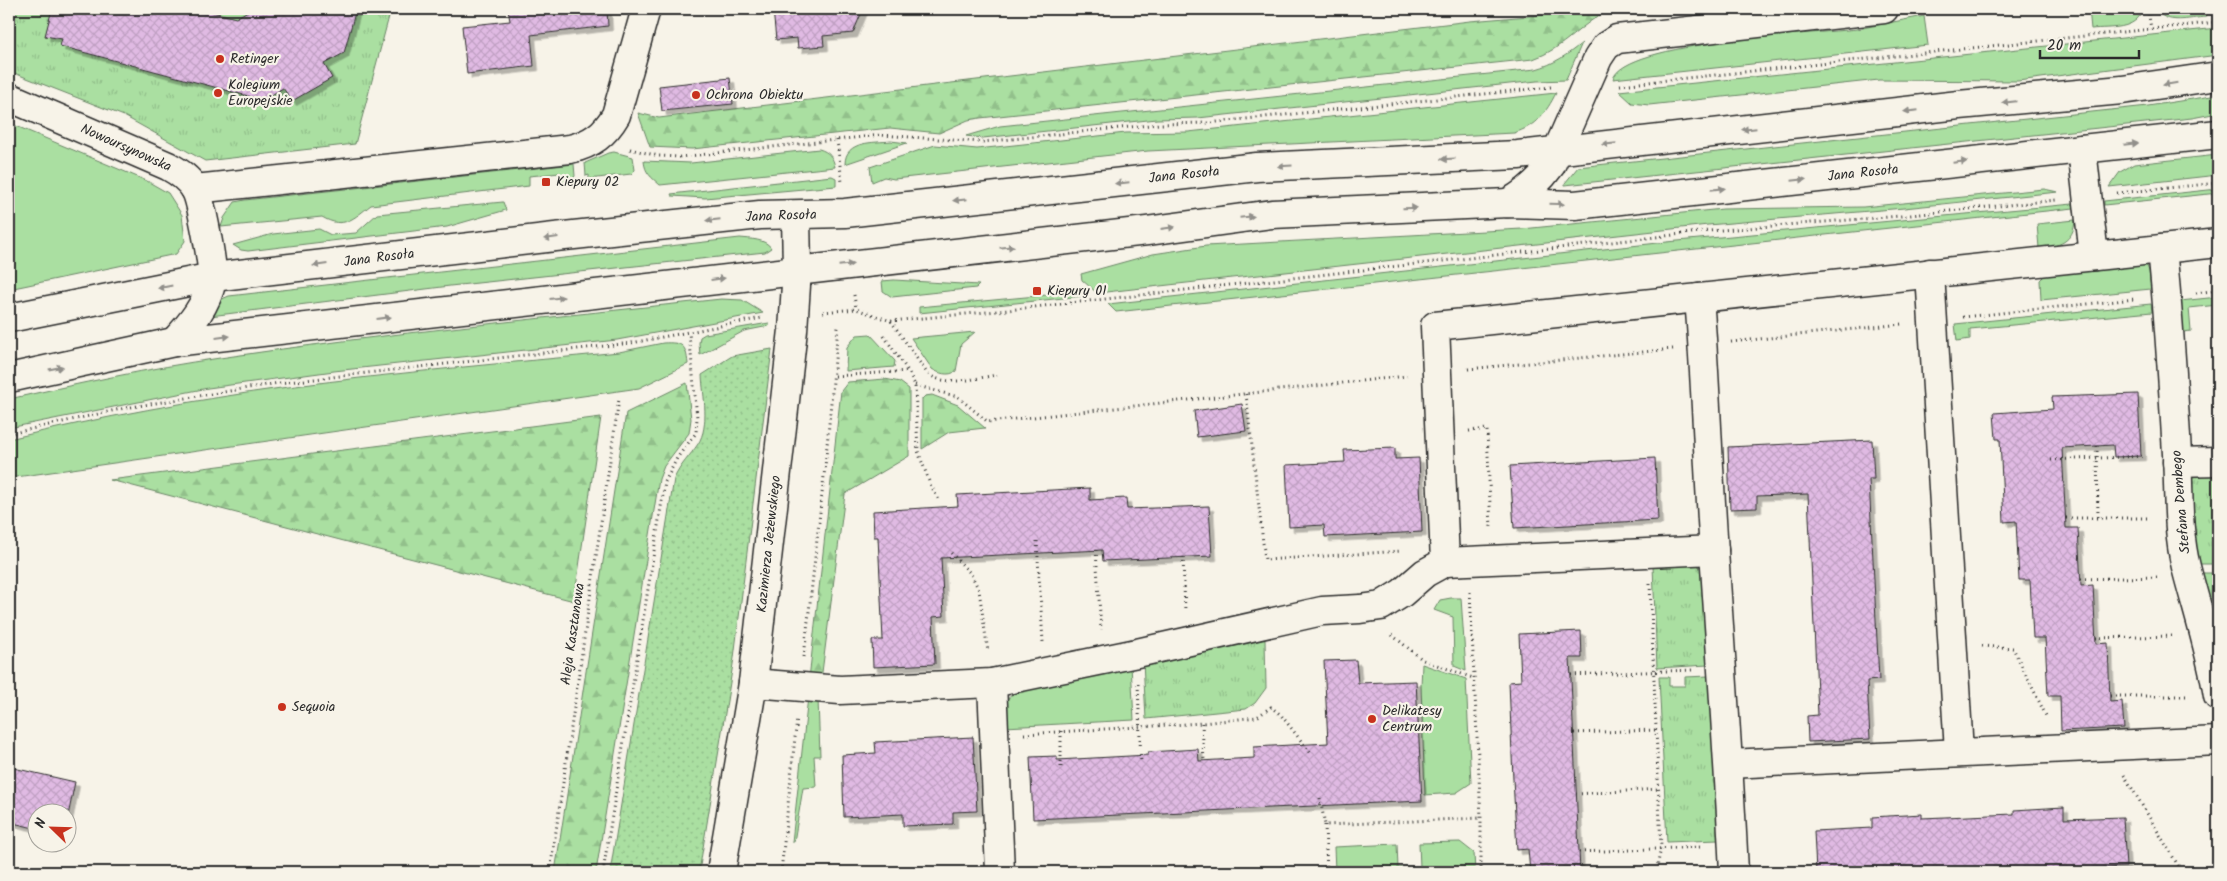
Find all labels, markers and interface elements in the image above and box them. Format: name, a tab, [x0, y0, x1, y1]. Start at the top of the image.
scale bar	[2040, 28, 2138, 60]
text: 20 m	[2047, 34, 2081, 58]
place label: Retinger	[230, 48, 280, 70]
marker: Retinger	[214, 53, 226, 65]
place label: Kolegium Europejskie	[228, 74, 293, 112]
one-way arrow	[2162, 80, 2178, 88]
place label: Ochrona Obiektu	[706, 84, 803, 106]
marker: Kolegium Europejskie	[212, 87, 224, 99]
marker: Ochrona Obiektu	[690, 89, 702, 101]
one-way arrow	[2000, 98, 2016, 106]
one-way arrow	[1902, 107, 1918, 115]
street label: Nowoursynowska	[77, 118, 175, 178]
one-way arrow	[1741, 125, 1757, 133]
one-way arrow	[1601, 140, 1617, 148]
one-way arrow	[2123, 140, 2139, 148]
one-way arrow	[1439, 155, 1455, 163]
street label: Jana Rosoła	[1826, 158, 1900, 188]
one-way arrow	[1953, 158, 1969, 166]
street label: Jana Rosoła	[1147, 160, 1221, 190]
one-way arrow	[1277, 162, 1293, 170]
place label: Kiepury 02	[556, 171, 619, 193]
marker: Kiepury 02	[540, 176, 552, 188]
one-way arrow	[1791, 176, 1807, 184]
one-way arrow	[1113, 179, 1129, 187]
one-way arrow	[1711, 185, 1727, 193]
one-way arrow	[952, 196, 968, 204]
one-way arrow	[1549, 200, 1565, 208]
street label: Jana Rosoła	[745, 204, 817, 228]
one-way arrow	[1402, 204, 1418, 212]
one-way arrow	[1240, 213, 1256, 221]
one-way arrow	[704, 216, 720, 224]
one-way arrow	[1161, 224, 1177, 232]
one-way arrow	[543, 234, 559, 242]
street label: Jana Rosoła	[342, 243, 416, 273]
one-way arrow	[999, 243, 1015, 251]
one-way arrow	[312, 261, 328, 269]
one-way arrow	[838, 261, 854, 269]
one-way arrow	[710, 275, 726, 283]
place label: Kiepury 01	[1047, 280, 1107, 302]
one-way arrow	[157, 283, 172, 291]
marker: Kiepury 01	[1031, 285, 1043, 297]
one-way arrow	[549, 294, 565, 302]
one-way arrow	[376, 314, 392, 322]
one-way arrow	[215, 333, 231, 341]
one-way arrow	[49, 363, 65, 371]
street label: Stefana Dembego	[2166, 449, 2196, 555]
street label: Kazimierza Jeżewskiego	[751, 474, 787, 614]
street label: Aleja Kasztanowa	[555, 582, 591, 686]
place label: Sequoia	[292, 696, 335, 718]
place label: Delikatesy Centrum	[1382, 700, 1442, 738]
marker: Sequoia	[276, 701, 288, 713]
marker: Delikatesy Centrum	[1366, 713, 1378, 725]
north arrow	[28, 804, 78, 854]
text: N	[29, 815, 53, 832]

